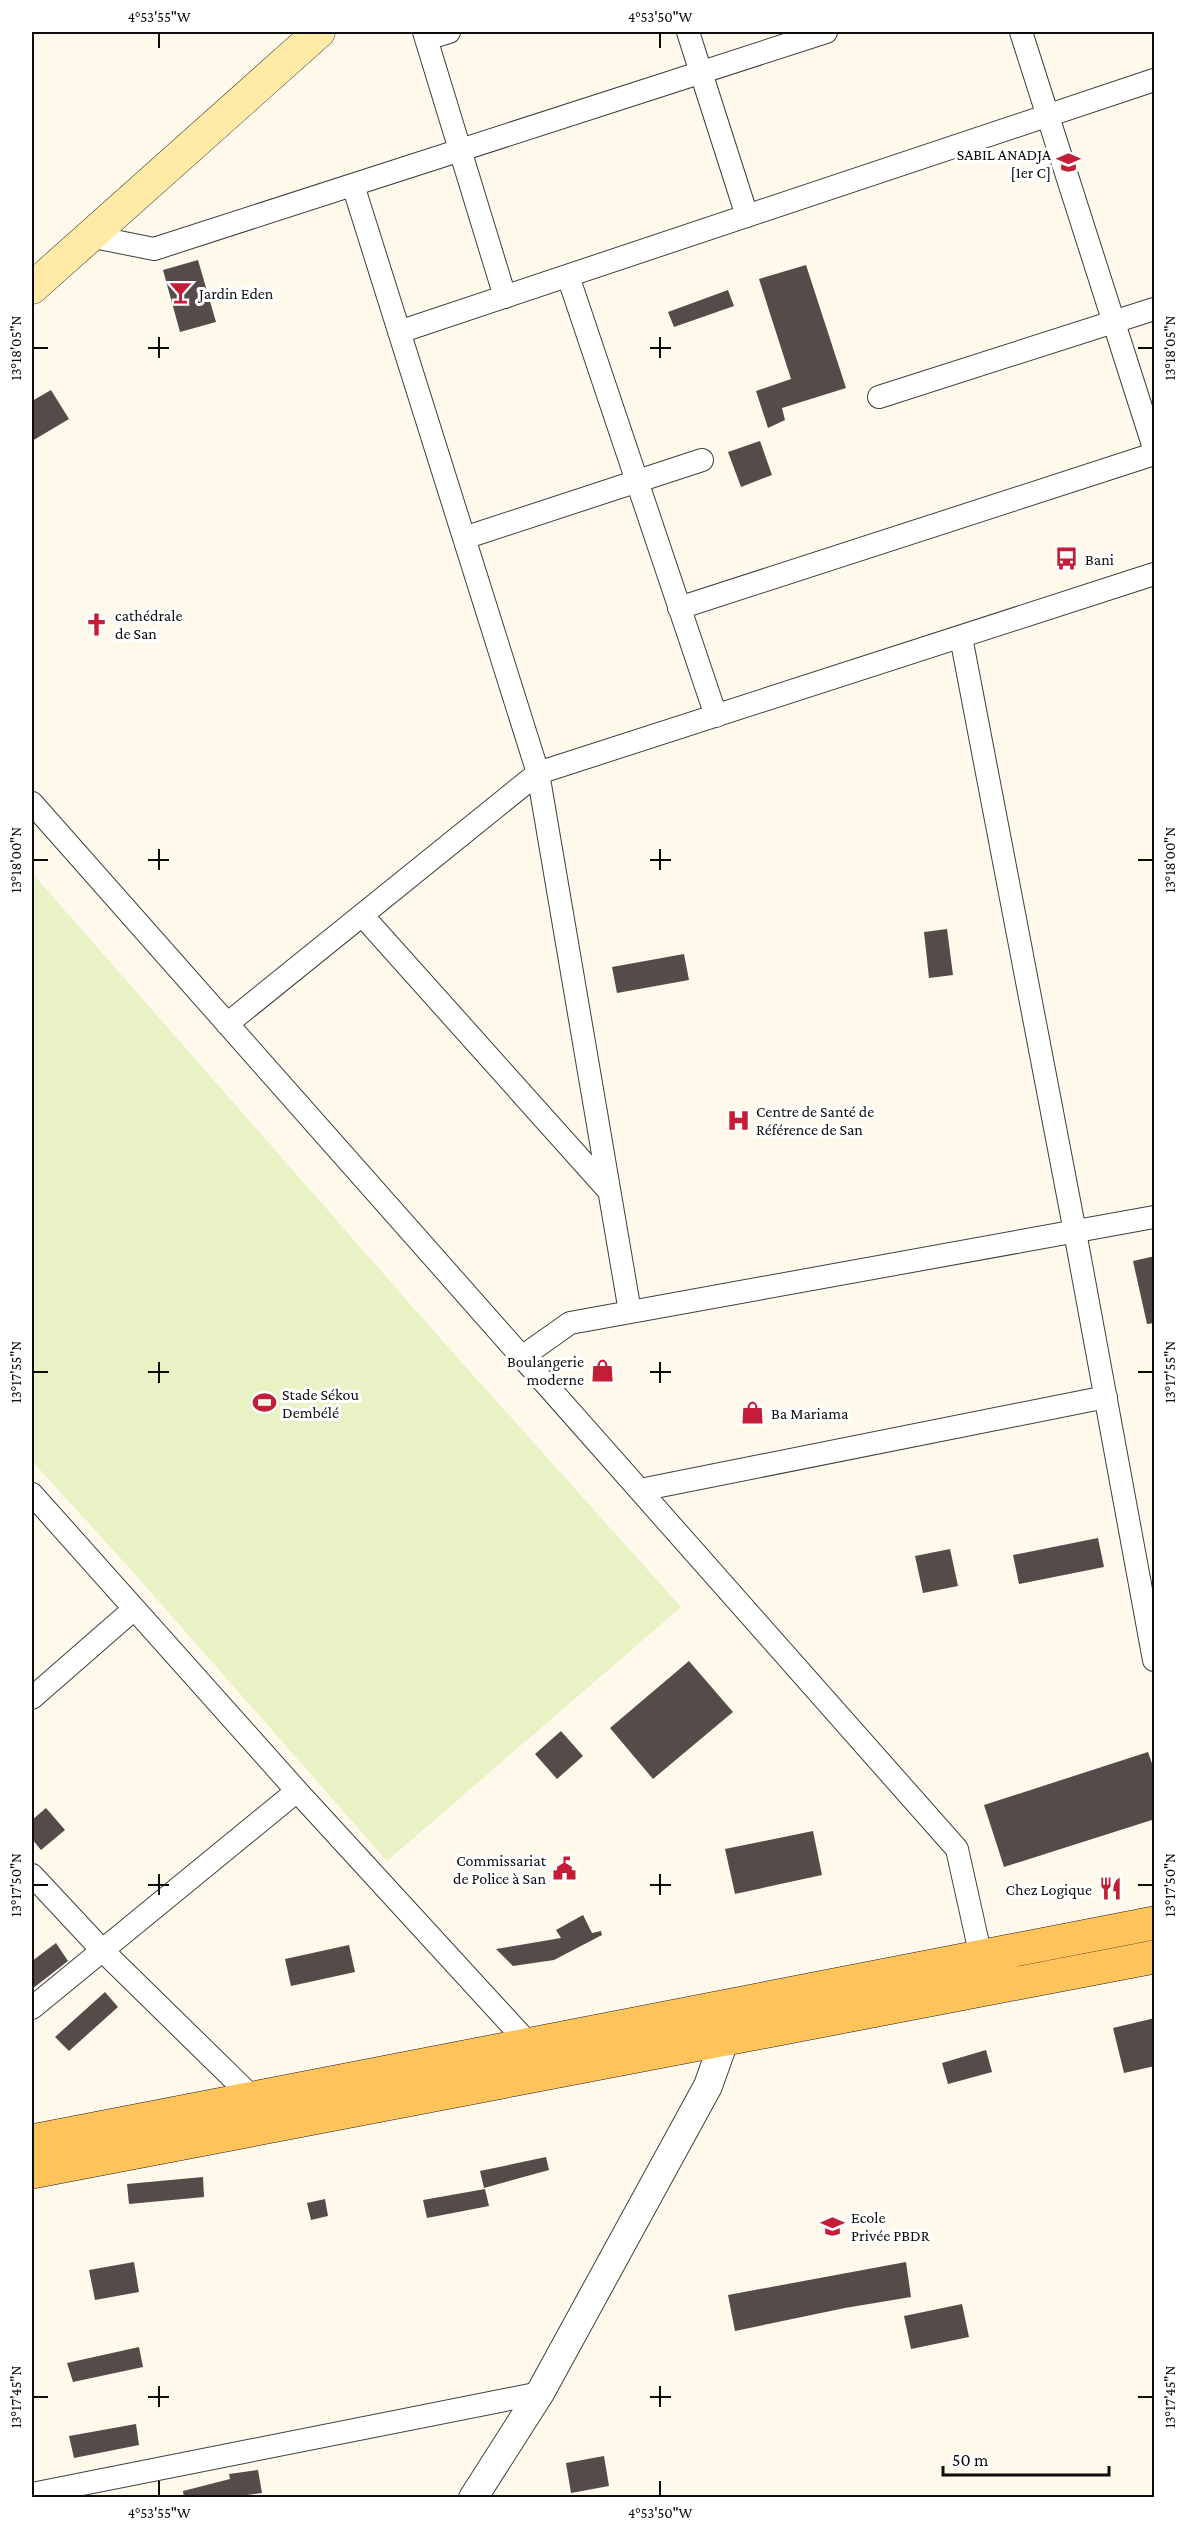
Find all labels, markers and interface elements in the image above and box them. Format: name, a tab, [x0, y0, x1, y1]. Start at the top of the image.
text: 4°53'55"W	[127, 9, 191, 25]
text: 4°53'50"W	[628, 9, 692, 25]
place label: SABIL ANADJA [1er C]	[957, 146, 1052, 182]
school or university icon: SABIL ANADJA [1er C]	[1056, 150, 1082, 176]
bar icon: Jardin Eden	[168, 280, 194, 306]
place label: Jardin Eden	[197, 285, 274, 303]
text: 13°18'05"N	[8, 315, 24, 380]
text: 13°18'05"N	[1162, 315, 1178, 380]
bus stop icon: Bani	[1054, 546, 1080, 572]
place label: Bani	[1085, 551, 1114, 568]
place label: cathédrale de San	[115, 607, 182, 642]
church icon: cathédrale de San	[84, 611, 110, 637]
text: 13°18'00"N	[8, 827, 24, 893]
text: 13°18'00"N	[1162, 827, 1178, 893]
place label: Centre de Santé de Référence de San	[756, 1103, 874, 1138]
hospital icon: Centre de Santé de Référence de San	[725, 1107, 751, 1133]
text: 13°17'55"N	[8, 1341, 24, 1403]
text: 13°17'55"N	[1162, 1341, 1178, 1403]
place label: Boulangerie moderne	[507, 1353, 584, 1388]
shop icon: Boulangerie moderne	[589, 1357, 615, 1383]
place label: Stade Sékou Dembélé	[282, 1386, 360, 1421]
sports icon: Stade Sékou Dembélé	[251, 1390, 277, 1416]
shop icon: Ba Mariama	[740, 1400, 766, 1426]
place label: Ba Mariama	[771, 1405, 849, 1422]
place label: Commissariat de Police à San	[453, 1852, 547, 1887]
text: 13°17'50"N	[8, 1853, 24, 1917]
text: 13°17'50"N	[1162, 1853, 1178, 1917]
public building icon: Commissariat de Police à San	[551, 1856, 577, 1882]
restaurant icon: Chez Logique	[1097, 1876, 1123, 1902]
place label: Chez Logique	[1006, 1881, 1092, 1899]
place label: Ecole Privée PBDR	[851, 2209, 930, 2244]
school or university icon: Ecole Privée PBDR	[820, 2213, 846, 2239]
text: 13°17'45"N	[8, 2366, 24, 2428]
text: 13°17'45"N	[1162, 2366, 1178, 2428]
scale bar	[943, 2439, 1110, 2477]
text: 50 m	[952, 2450, 989, 2470]
text: 4°53'55"W	[127, 2505, 191, 2521]
text: 4°53'50"W	[628, 2505, 692, 2521]

